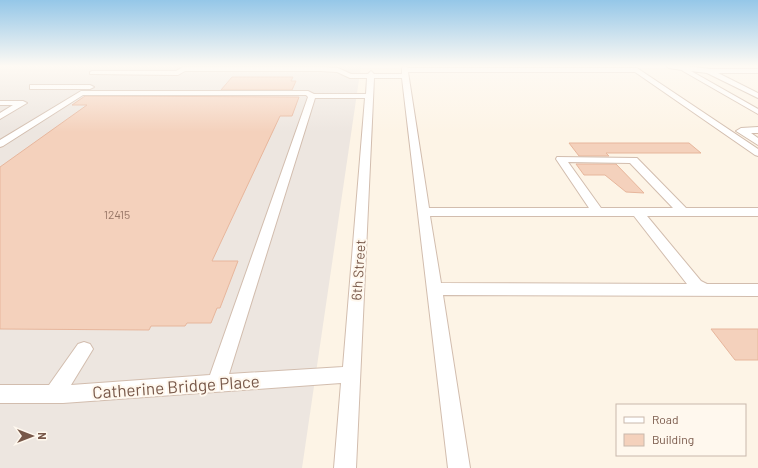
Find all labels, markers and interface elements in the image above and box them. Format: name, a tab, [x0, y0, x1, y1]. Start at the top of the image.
house number: 12415	[104, 207, 130, 221]
street label: 6th Street	[347, 239, 369, 301]
street label: Catherine Bridge Place	[92, 370, 260, 402]
legend	[616, 404, 746, 456]
text: Road	[652, 412, 679, 426]
north arrow	[12, 416, 52, 456]
text: N	[36, 432, 49, 440]
text: Building	[652, 432, 694, 446]

